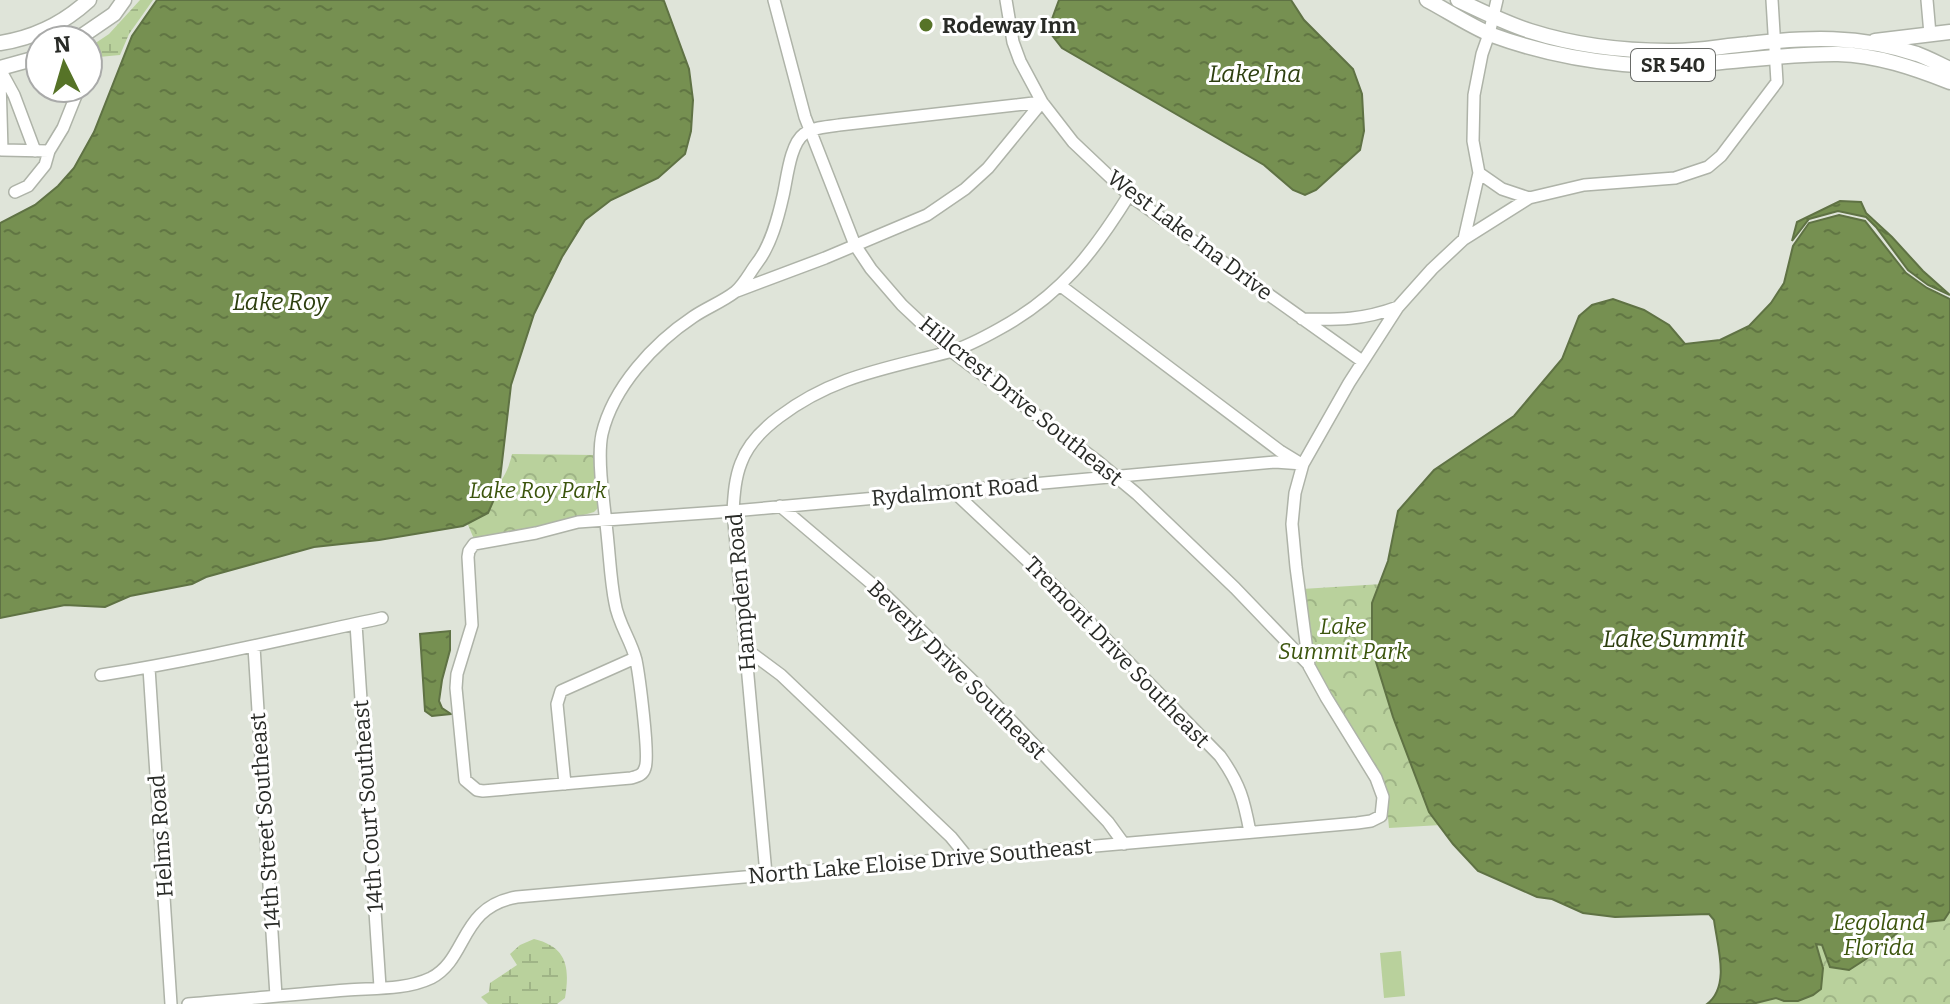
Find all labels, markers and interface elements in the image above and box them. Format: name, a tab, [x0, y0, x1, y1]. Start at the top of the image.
place label: Rodeway Inn	[942, 12, 1076, 39]
marker: Rodeway Inn	[917, 16, 935, 34]
north arrow	[24, 24, 104, 104]
text: N	[53, 30, 72, 59]
road number: SR 540	[1631, 49, 1715, 81]
water label: Lake Ina	[1209, 60, 1301, 88]
street label: West Lake Ina Drive	[1102, 164, 1278, 306]
water label: Lake Roy	[232, 288, 329, 316]
street label: Hillcrest Drive Southeast	[914, 311, 1128, 491]
street label: Rydalmont Road	[870, 470, 1040, 512]
park label: Lake Roy Park	[469, 477, 608, 504]
street label: Hampden Road	[721, 512, 761, 672]
street label: Tremont Drive Southeast	[1019, 551, 1215, 753]
street label: Beverly Drive Southeast	[862, 575, 1052, 765]
park label: Lake Summit Park	[1278, 613, 1409, 665]
water label: Lake Summit	[1603, 625, 1746, 653]
street label: 14th Court Southeast	[347, 699, 389, 913]
street label: 14th Street Southeast	[244, 712, 286, 930]
street label: Helms Road	[143, 774, 179, 898]
street label: North Lake Eloise Drive Southeast	[747, 833, 1093, 889]
park label: Legoland Florida	[1833, 909, 1925, 961]

